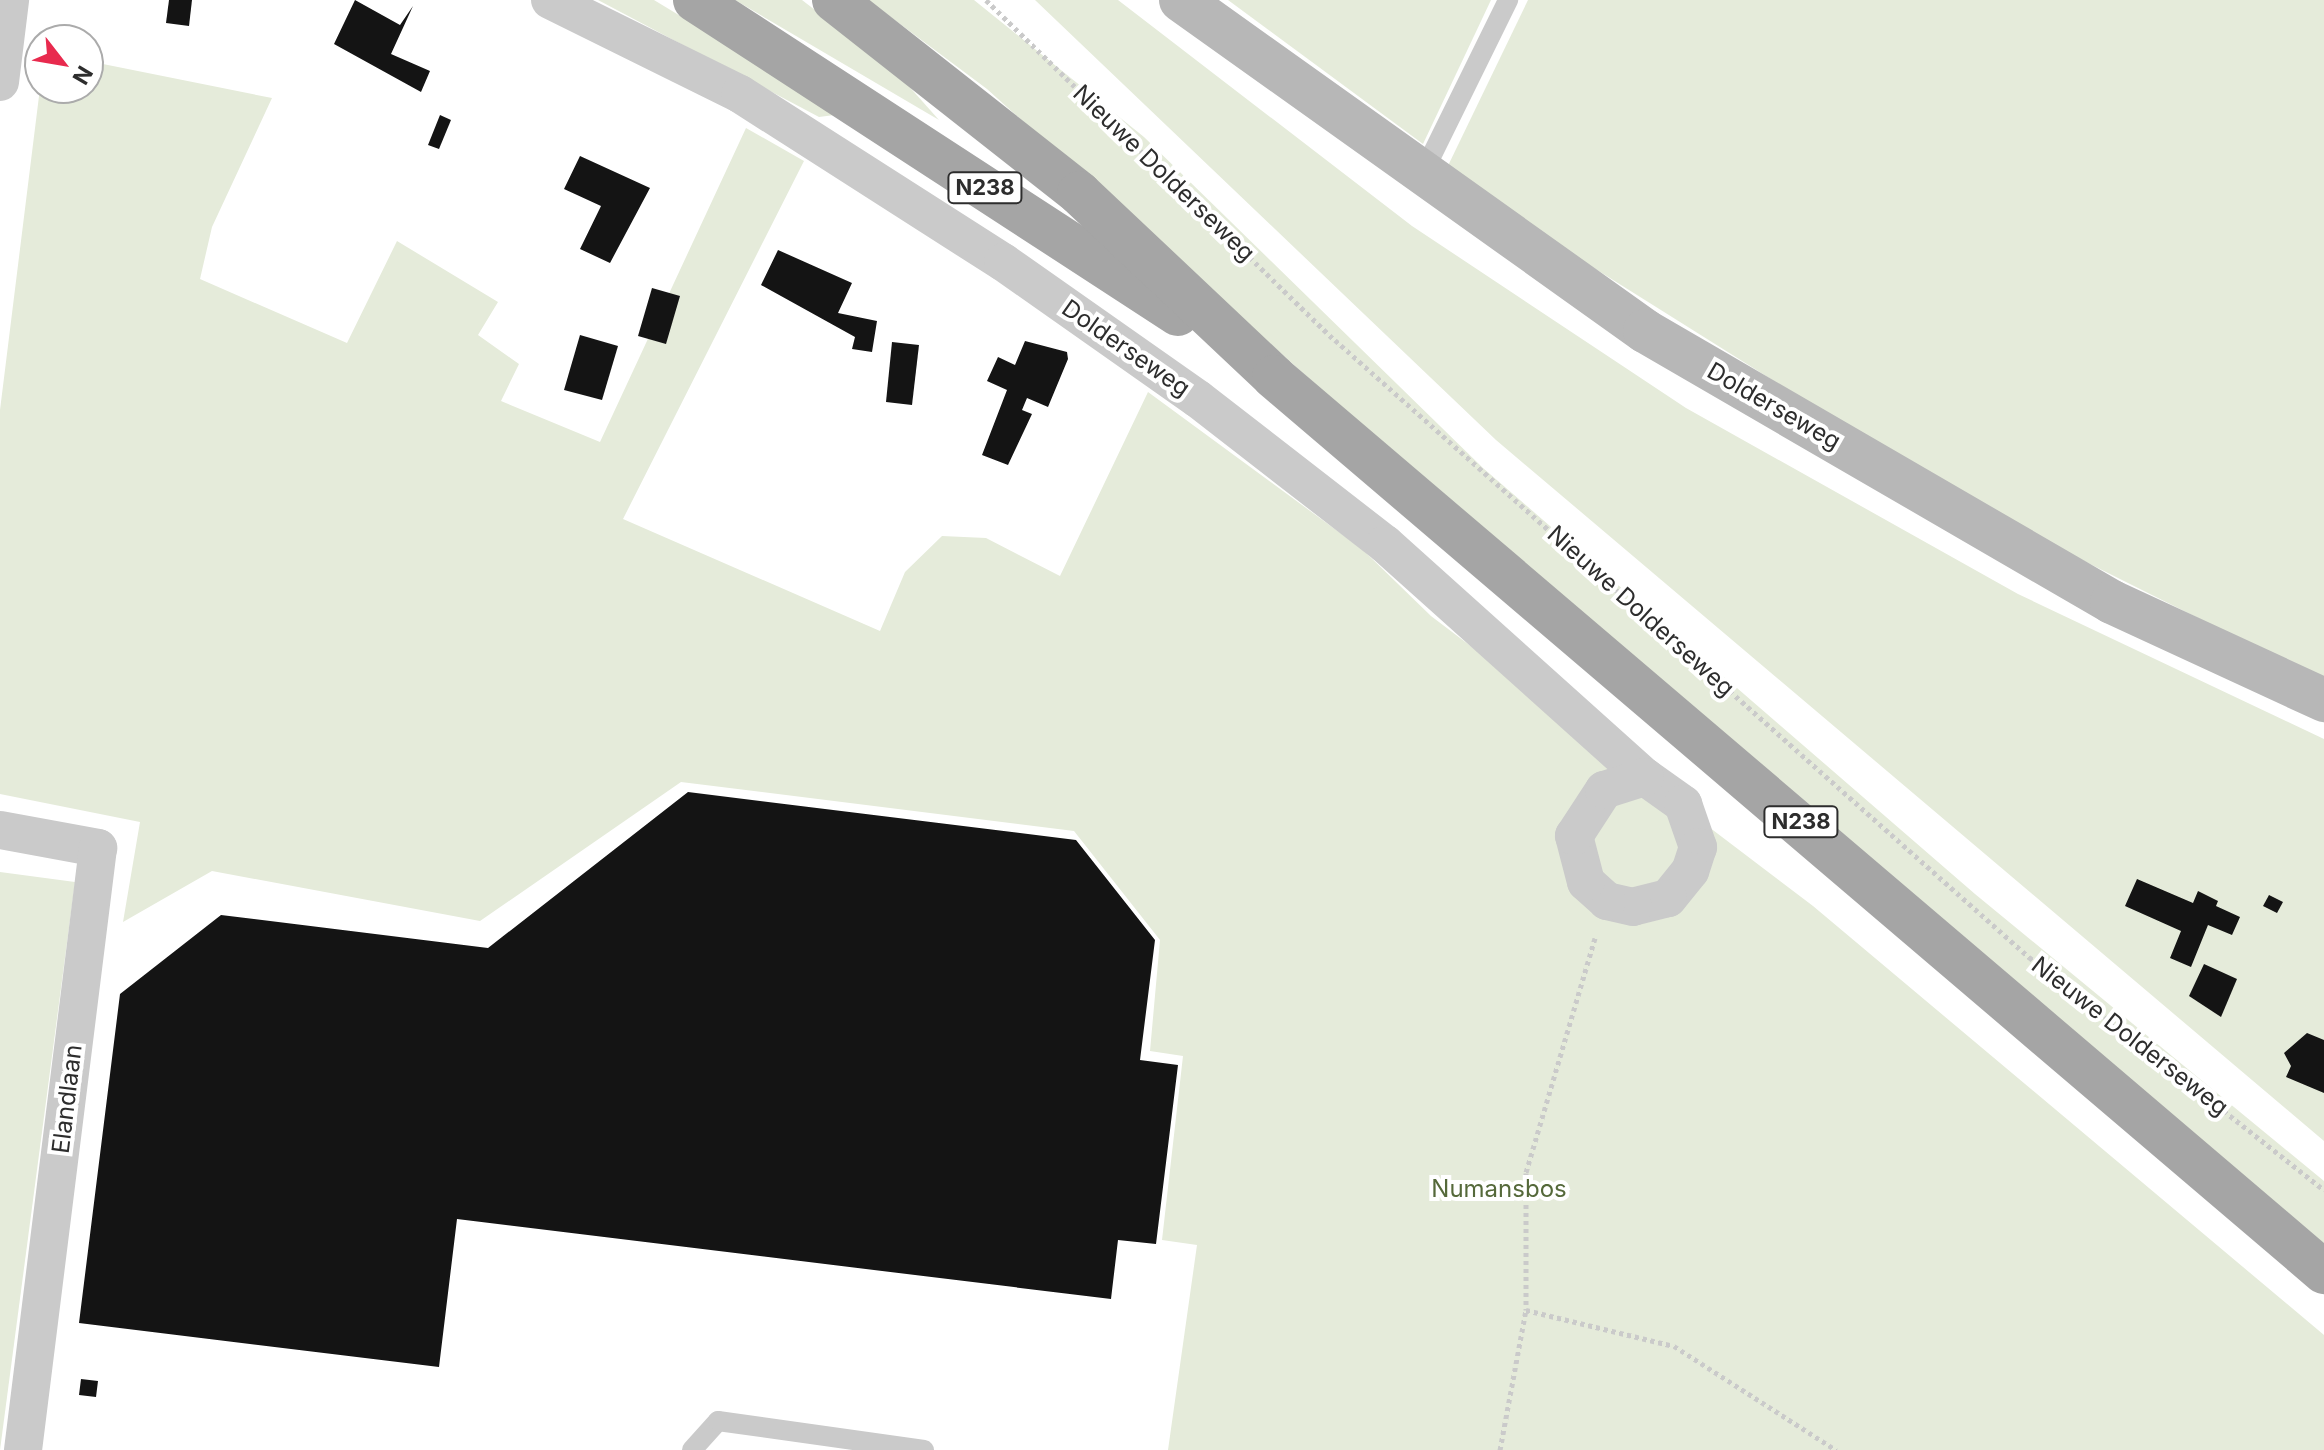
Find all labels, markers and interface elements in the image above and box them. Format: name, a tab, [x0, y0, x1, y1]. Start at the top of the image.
north arrow	[24, 24, 104, 104]
text: N	[67, 61, 98, 89]
street label: Nieuwe Dolderseweg	[1067, 79, 1261, 267]
road number: N238	[947, 170, 1023, 206]
street label: Dolderseweg	[1057, 293, 1195, 403]
street label: Dolderseweg	[1702, 356, 1846, 456]
street label: Nieuwe Dolderseweg	[1542, 520, 1740, 702]
road number: N238	[1763, 804, 1839, 840]
street label: Nieuwe Dolderseweg	[2026, 950, 2234, 1122]
street label: Elandlaan	[46, 1043, 88, 1155]
park label: Numansbos	[1431, 1175, 1567, 1203]

